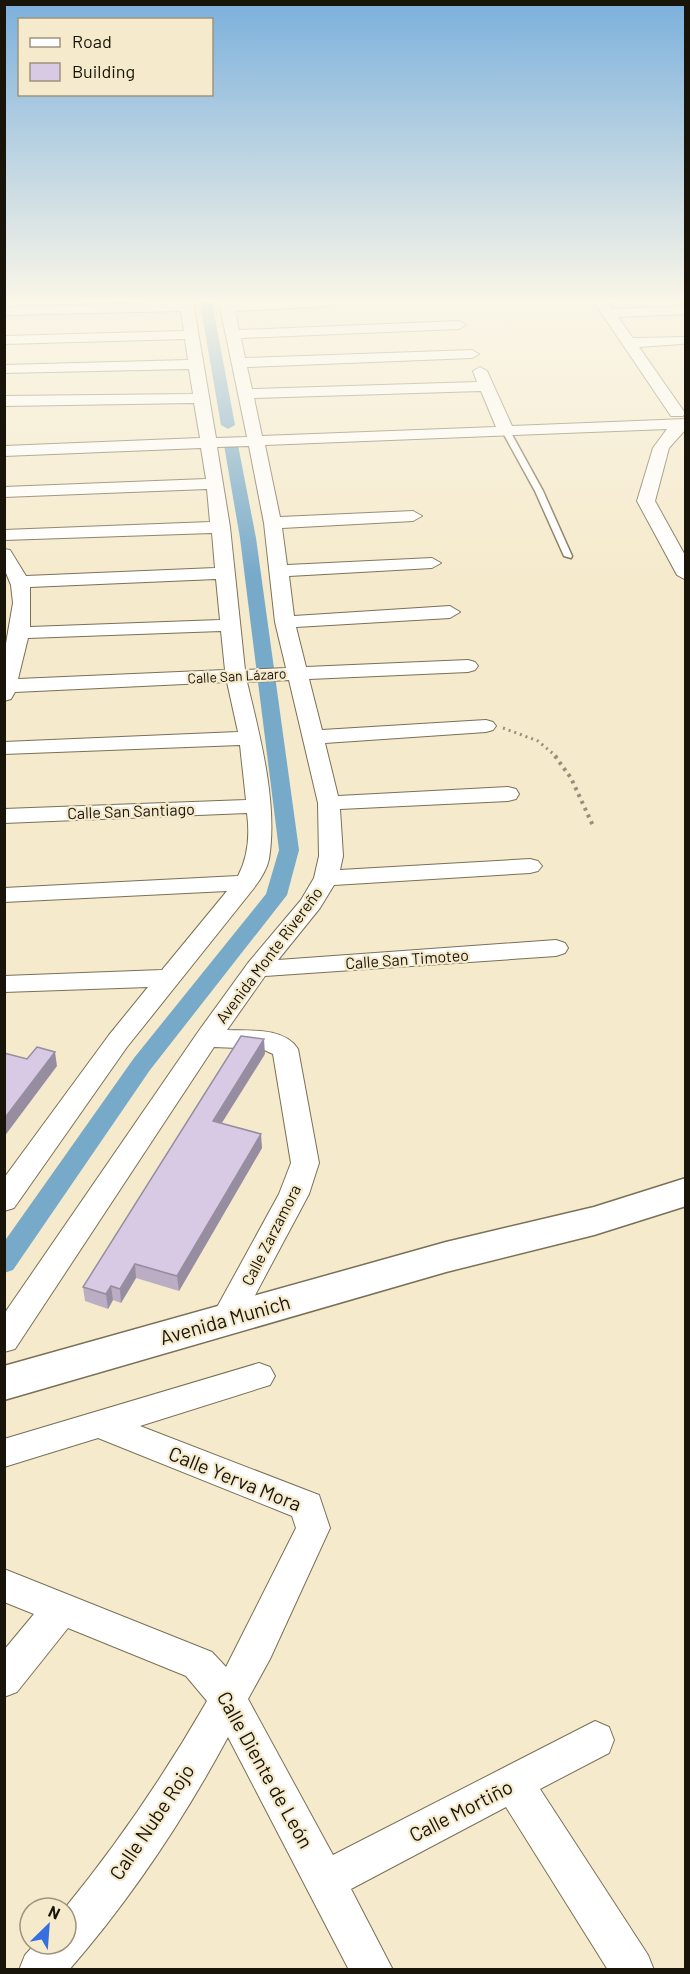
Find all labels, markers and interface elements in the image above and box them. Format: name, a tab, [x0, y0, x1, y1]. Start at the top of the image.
legend	[18, 18, 213, 96]
text: Road	[72, 30, 112, 52]
text: Building	[72, 60, 135, 82]
street label: Calle San Lázaro	[187, 664, 287, 687]
street label: Calle San Santiago	[67, 799, 195, 822]
street label: Avenida Monte Rivereño	[211, 883, 326, 1026]
street label: Calle San Timoteo	[345, 945, 469, 972]
street label: Calle Zarzamora	[237, 1181, 304, 1288]
street label: Avenida Munich	[157, 1289, 293, 1349]
street label: Calle Yerva Mora	[166, 1441, 305, 1516]
street label: Calle Diente de León	[213, 1687, 319, 1852]
street label: Calle Nube Rojo	[104, 1759, 199, 1884]
street label: Calle Mortiño	[405, 1774, 516, 1846]
north arrow	[18, 1896, 78, 1956]
text: N	[46, 1901, 63, 1923]

